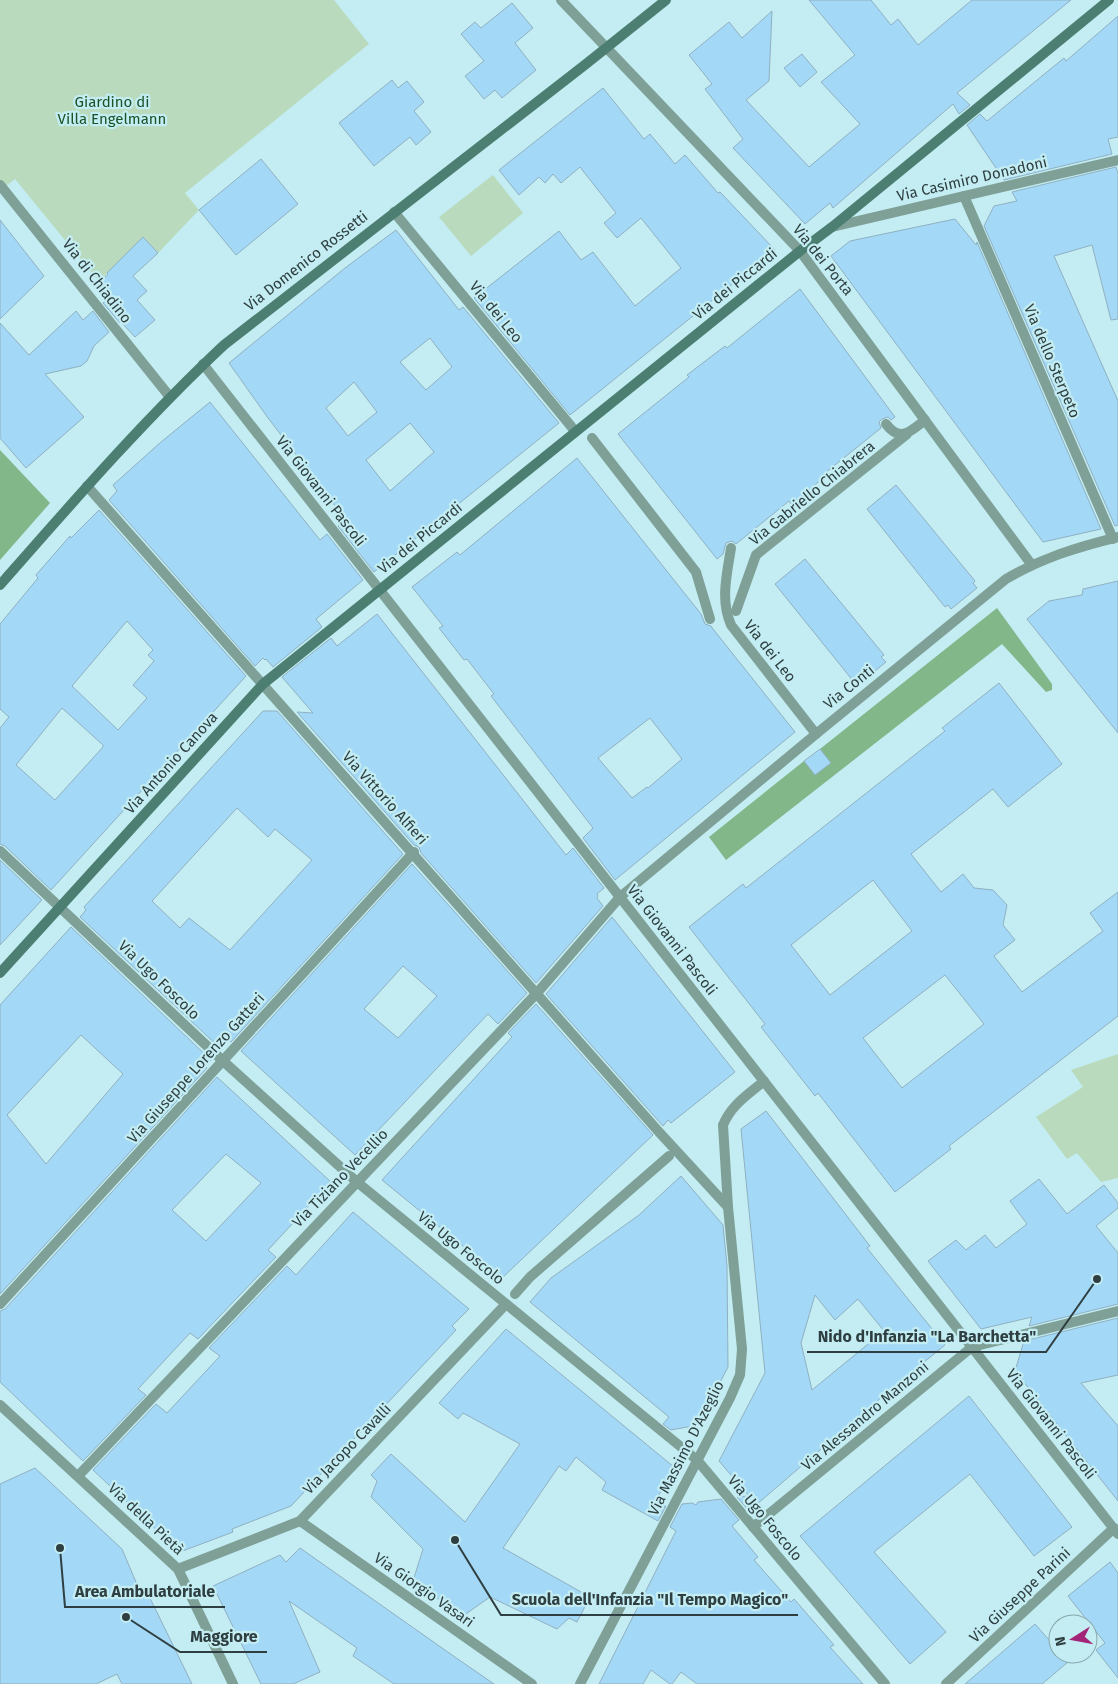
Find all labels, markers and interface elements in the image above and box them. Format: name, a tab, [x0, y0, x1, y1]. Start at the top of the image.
park label: Giardino di Villa Engelmann	[58, 93, 166, 128]
street label: Via Casimiro Donadoni	[895, 153, 1049, 205]
street label: Via Domenico Rossetti	[241, 207, 371, 315]
street label: Via dei Porta	[789, 221, 857, 299]
street label: Via di Chiadino	[58, 235, 136, 327]
street label: Via dei Piccardi	[689, 244, 781, 324]
street label: Via dei Leo	[466, 278, 526, 346]
street label: Via dello Sterpeto	[1020, 301, 1084, 421]
street label: Via Giovanni Pascoli	[272, 432, 370, 550]
street label: Via Gabriello Chiabrera	[746, 437, 878, 549]
street label: Via dei Piccardi	[374, 498, 466, 578]
street label: Via dei Leo	[740, 616, 800, 686]
street label: Via Conti	[820, 661, 878, 713]
street label: Via Antonio Canova	[120, 708, 222, 818]
street label: Via Vittorio Alfieri	[338, 748, 432, 848]
street label: Via Giovanni Pascoli	[623, 881, 721, 999]
street label: Via Ugo Foscolo	[115, 937, 203, 1023]
street label: Via Giuseppe Lorenzo Gatteri	[124, 989, 268, 1147]
street label: Via Tiziano Vecellio	[288, 1125, 392, 1231]
street label: Via Ugo Foscolo	[414, 1208, 508, 1288]
callout: Nido d'Infanzia "La Barchetta"	[807, 1321, 1046, 1352]
text: Nido d'Infanzia "La Barchetta"	[818, 1327, 1036, 1346]
street label: Via Alessandro Manzoni	[798, 1358, 932, 1474]
street label: Via Giovanni Pascoli	[1002, 1365, 1100, 1483]
street label: Via Massimo D'Azeglio	[644, 1378, 728, 1518]
street label: Via Jacopo Cavalli	[299, 1400, 395, 1498]
street label: Via Ugo Foscolo	[724, 1472, 806, 1564]
street label: Via della Pietà	[104, 1479, 188, 1559]
street label: Via Giuseppe Parini	[966, 1544, 1074, 1646]
street label: Via Giorgio Vasari	[370, 1549, 478, 1631]
callout: Area Ambulatoriale	[65, 1576, 225, 1607]
text: Area Ambulatoriale	[74, 1582, 215, 1601]
callout: Scuola dell'Infanzia "Il Tempo Magico"	[501, 1584, 798, 1615]
text: Scuola dell'Infanzia "Il Tempo Magico"	[512, 1590, 788, 1609]
north arrow	[1048, 1614, 1098, 1664]
callout: Maggiore	[180, 1621, 267, 1652]
text: Maggiore	[190, 1627, 258, 1646]
text: N	[1051, 1635, 1070, 1648]

